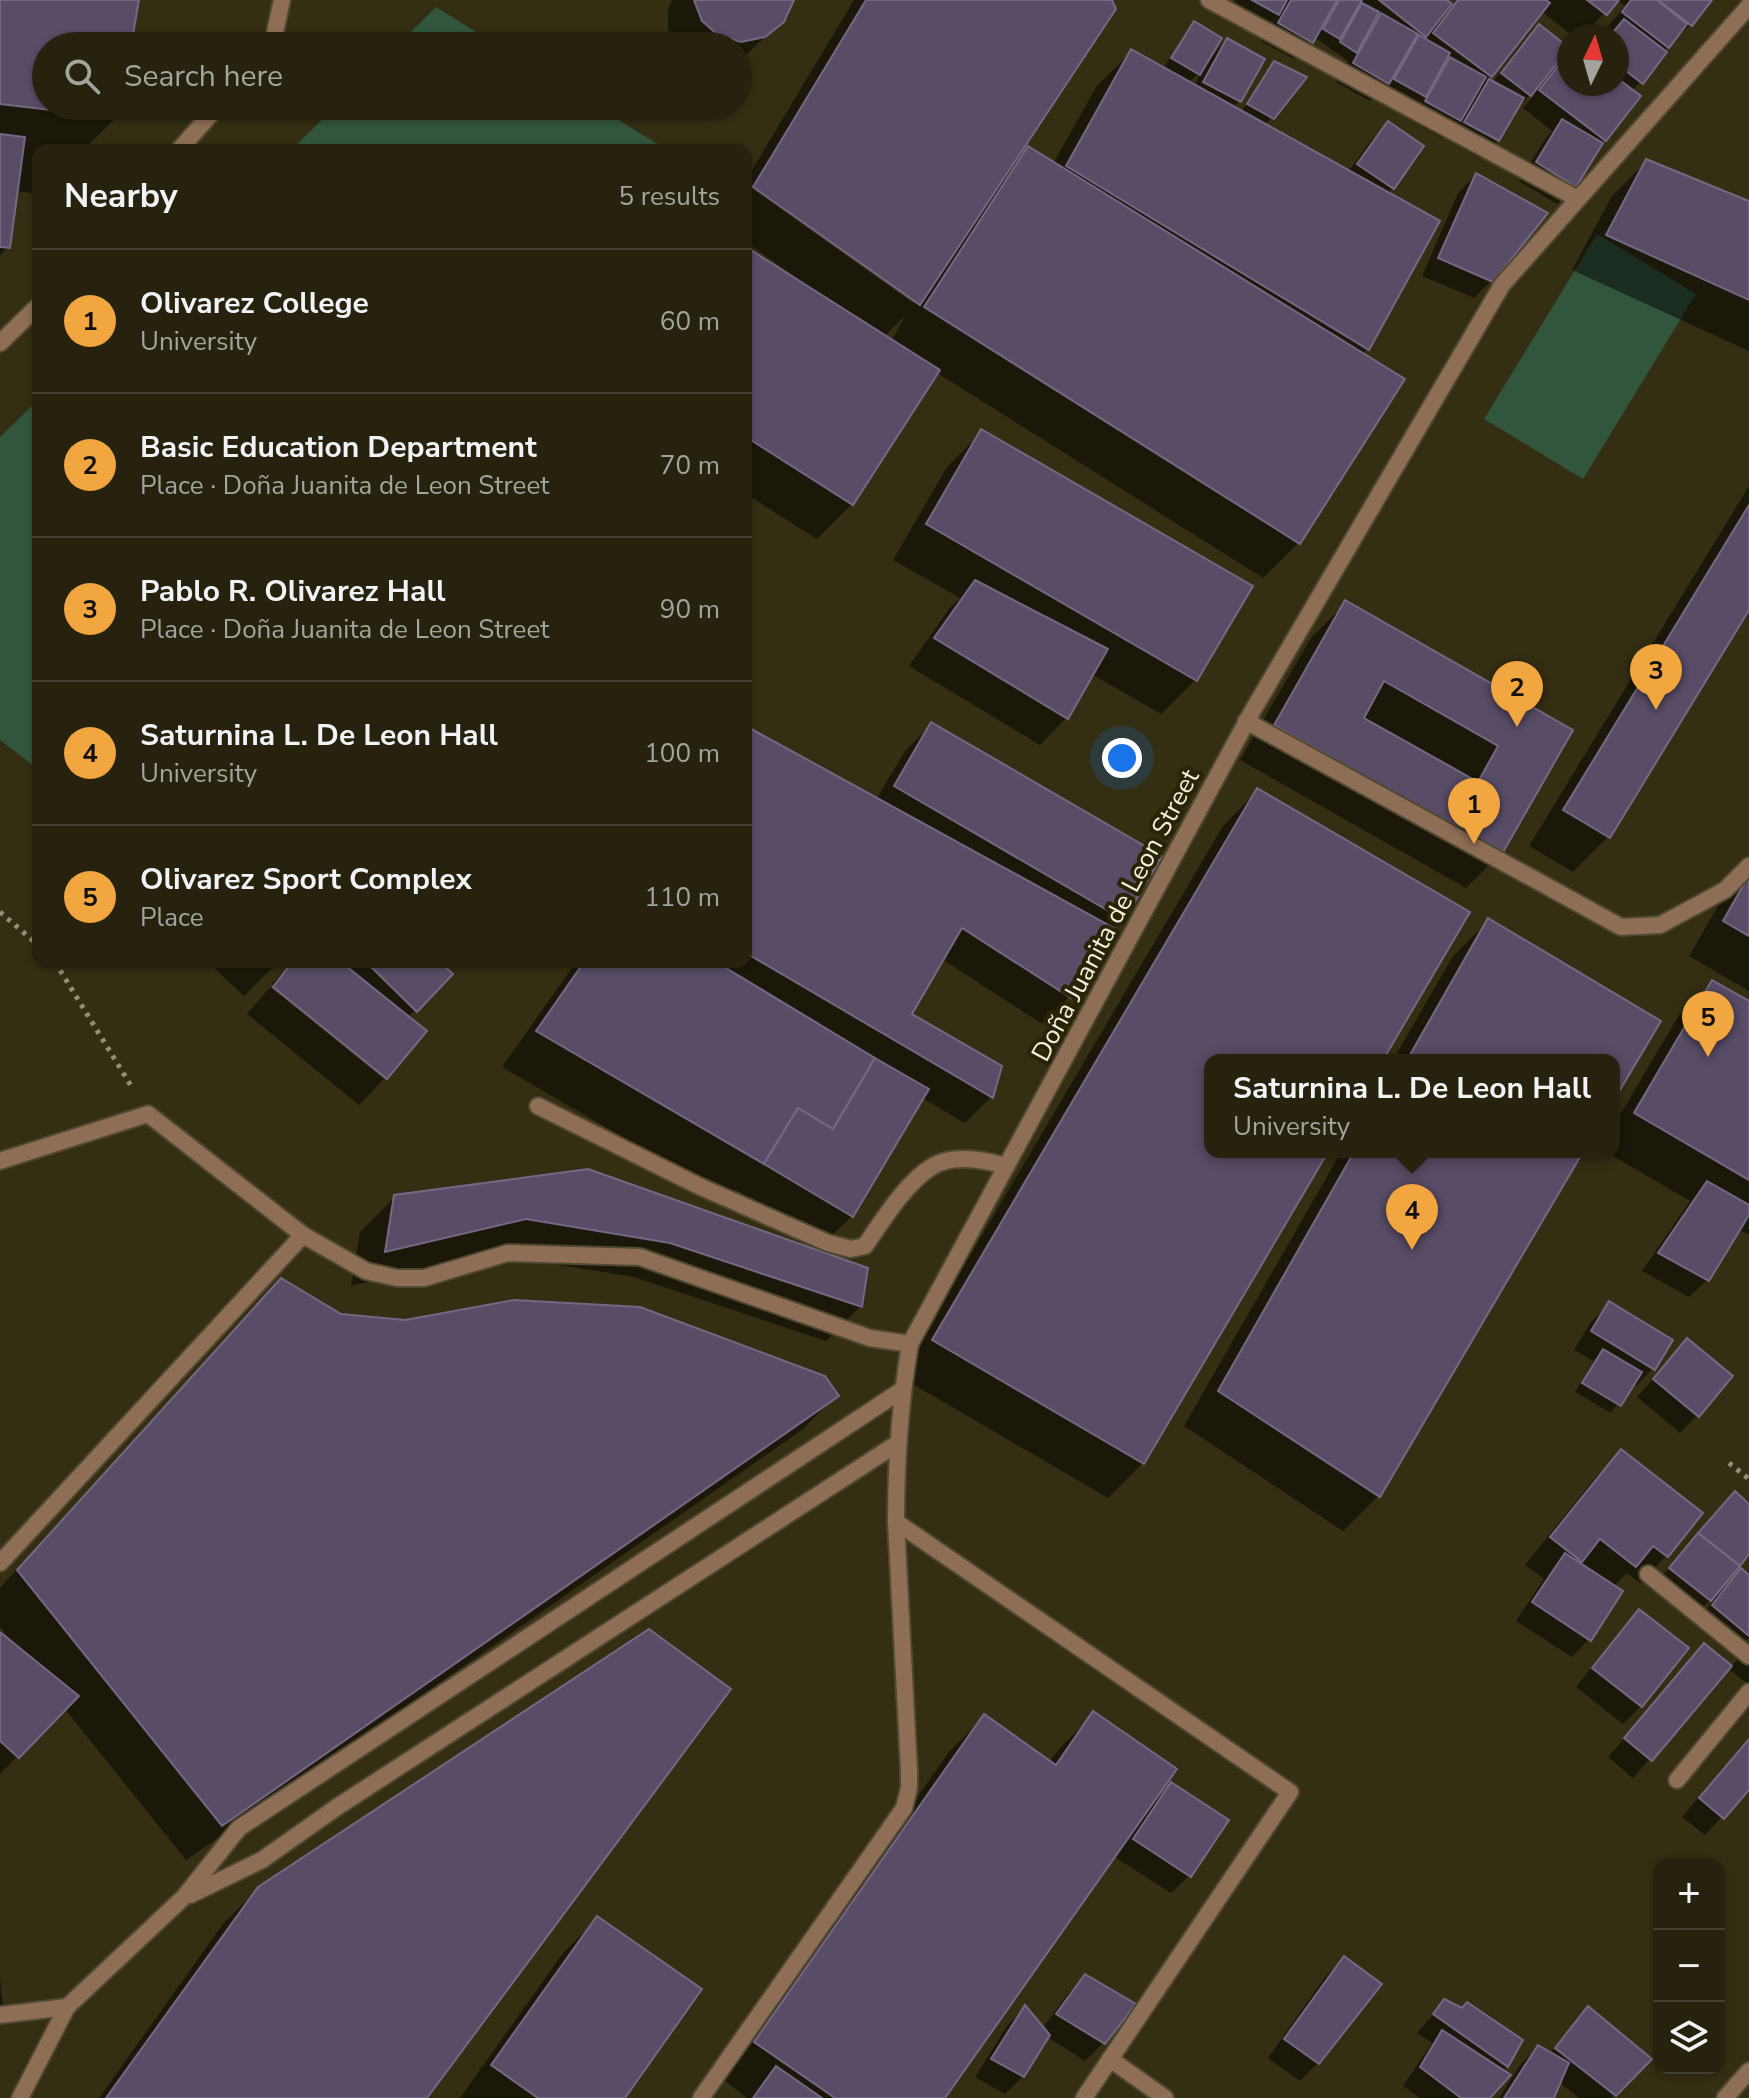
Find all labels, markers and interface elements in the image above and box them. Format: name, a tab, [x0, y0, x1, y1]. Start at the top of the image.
north arrow	[1557, 24, 1629, 96]
search box	[32, 32, 752, 120]
icon: search	[60, 54, 104, 98]
text: Search here	[124, 56, 283, 97]
text: Nearby	[64, 173, 178, 219]
text: 5 results	[619, 179, 720, 214]
text: Olivarez College	[140, 283, 369, 324]
text: 1	[82, 304, 98, 339]
text: 60 m	[660, 304, 720, 339]
text: University	[140, 324, 257, 359]
text: Basic Education Department	[140, 427, 537, 468]
text: 2	[82, 448, 98, 483]
text: 70 m	[660, 448, 720, 483]
text: Place · Doña Juanita de Leon Street	[140, 468, 549, 503]
text: Pablo R. Olivarez Hall	[140, 571, 446, 612]
text: 3	[82, 592, 98, 627]
text: 90 m	[660, 592, 720, 627]
text: Place · Doña Juanita de Leon Street	[140, 612, 549, 647]
pin: 3	[1630, 644, 1682, 710]
pin: 2	[1491, 661, 1543, 727]
text: Saturnina L. De Leon Hall	[140, 715, 498, 756]
text: 4	[82, 736, 98, 771]
text: 100 m	[644, 736, 720, 771]
your location	[1102, 738, 1142, 778]
text: University	[140, 756, 257, 791]
street label: Doña Juanita de Leon Street	[1023, 762, 1208, 1068]
pin: 1	[1448, 778, 1500, 844]
text: Olivarez Sport Complex	[140, 859, 472, 900]
text: 5	[82, 880, 98, 915]
text: 110 m	[644, 880, 720, 915]
text: Place	[140, 900, 204, 935]
pin: 5	[1682, 991, 1734, 1057]
popup	[1204, 1054, 1620, 1158]
text: Saturnina L. De Leon Hall	[1233, 1068, 1591, 1109]
text: University	[1233, 1109, 1350, 1144]
pin: 4	[1386, 1184, 1438, 1250]
map controls	[1653, 1858, 1725, 2074]
button: +	[1653, 1858, 1725, 1930]
button: −	[1653, 1930, 1725, 2002]
button: layers	[1653, 2002, 1725, 2074]

